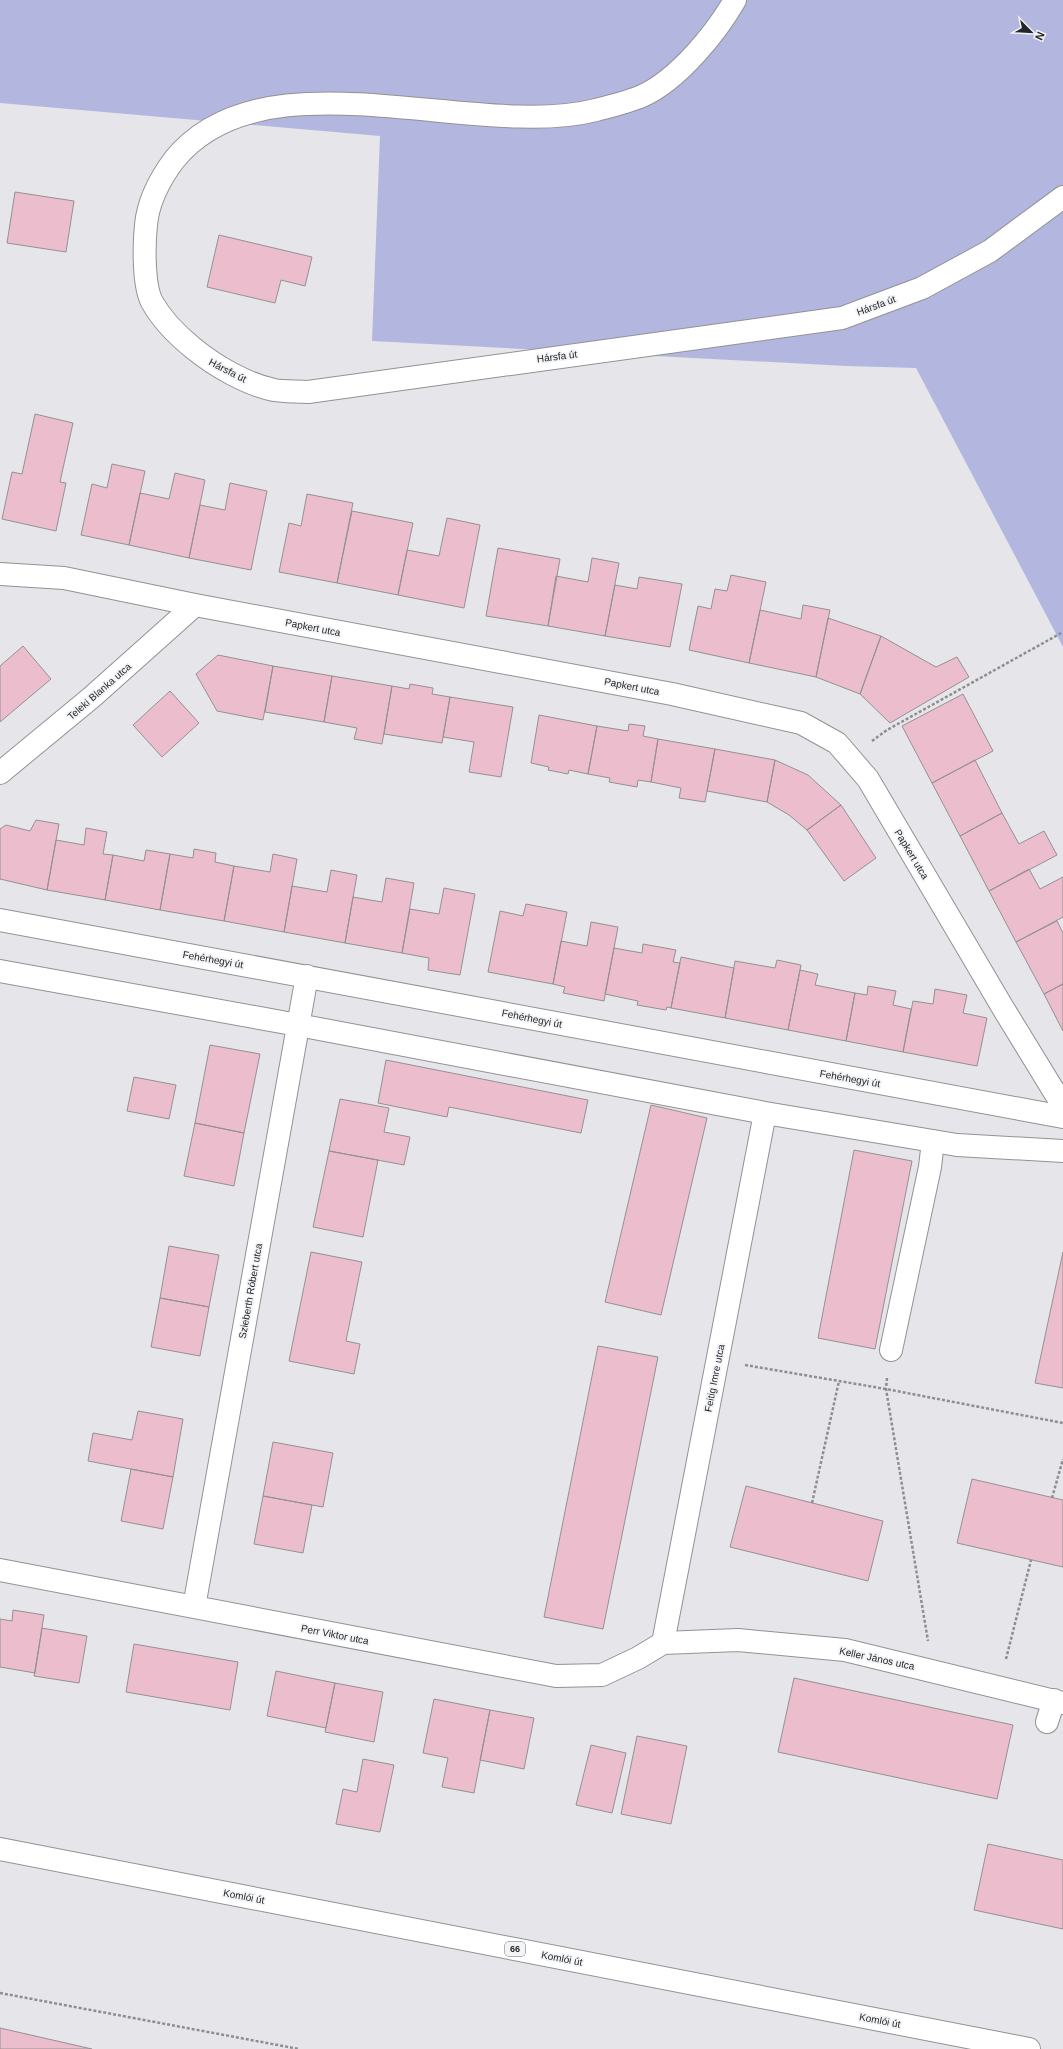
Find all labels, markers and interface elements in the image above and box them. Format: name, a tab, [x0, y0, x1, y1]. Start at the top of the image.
north arrow	[1011, 12, 1051, 52]
text: N	[1033, 30, 1047, 42]
street label: Hársfa út	[855, 293, 897, 318]
street label: Hársfa út	[536, 349, 578, 364]
street label: Hársfa út	[207, 356, 249, 385]
street label: Papkert utca	[284, 617, 342, 638]
street label: Teleki Blanka utca	[65, 661, 134, 722]
street label: Papkert utca	[603, 676, 661, 697]
street label: Papkert utca	[892, 827, 931, 882]
street label: Fehérhegyi út	[182, 949, 244, 970]
street label: Fehérhegyi út	[501, 1007, 563, 1030]
street label: Fehérhegyi út	[819, 1068, 881, 1089]
street label: Szieberth Róbert utca	[237, 1242, 264, 1340]
street label: Feitig Imre utca	[703, 1343, 727, 1413]
street label: Perr Viktor utca	[300, 1623, 370, 1647]
street label: Keller János utca	[838, 1645, 916, 1672]
street label: Komlói út	[222, 1887, 266, 1906]
road number: 66	[505, 1942, 525, 1956]
street label: Komlói út	[540, 1949, 584, 1968]
street label: Komlói út	[858, 2011, 902, 2030]

